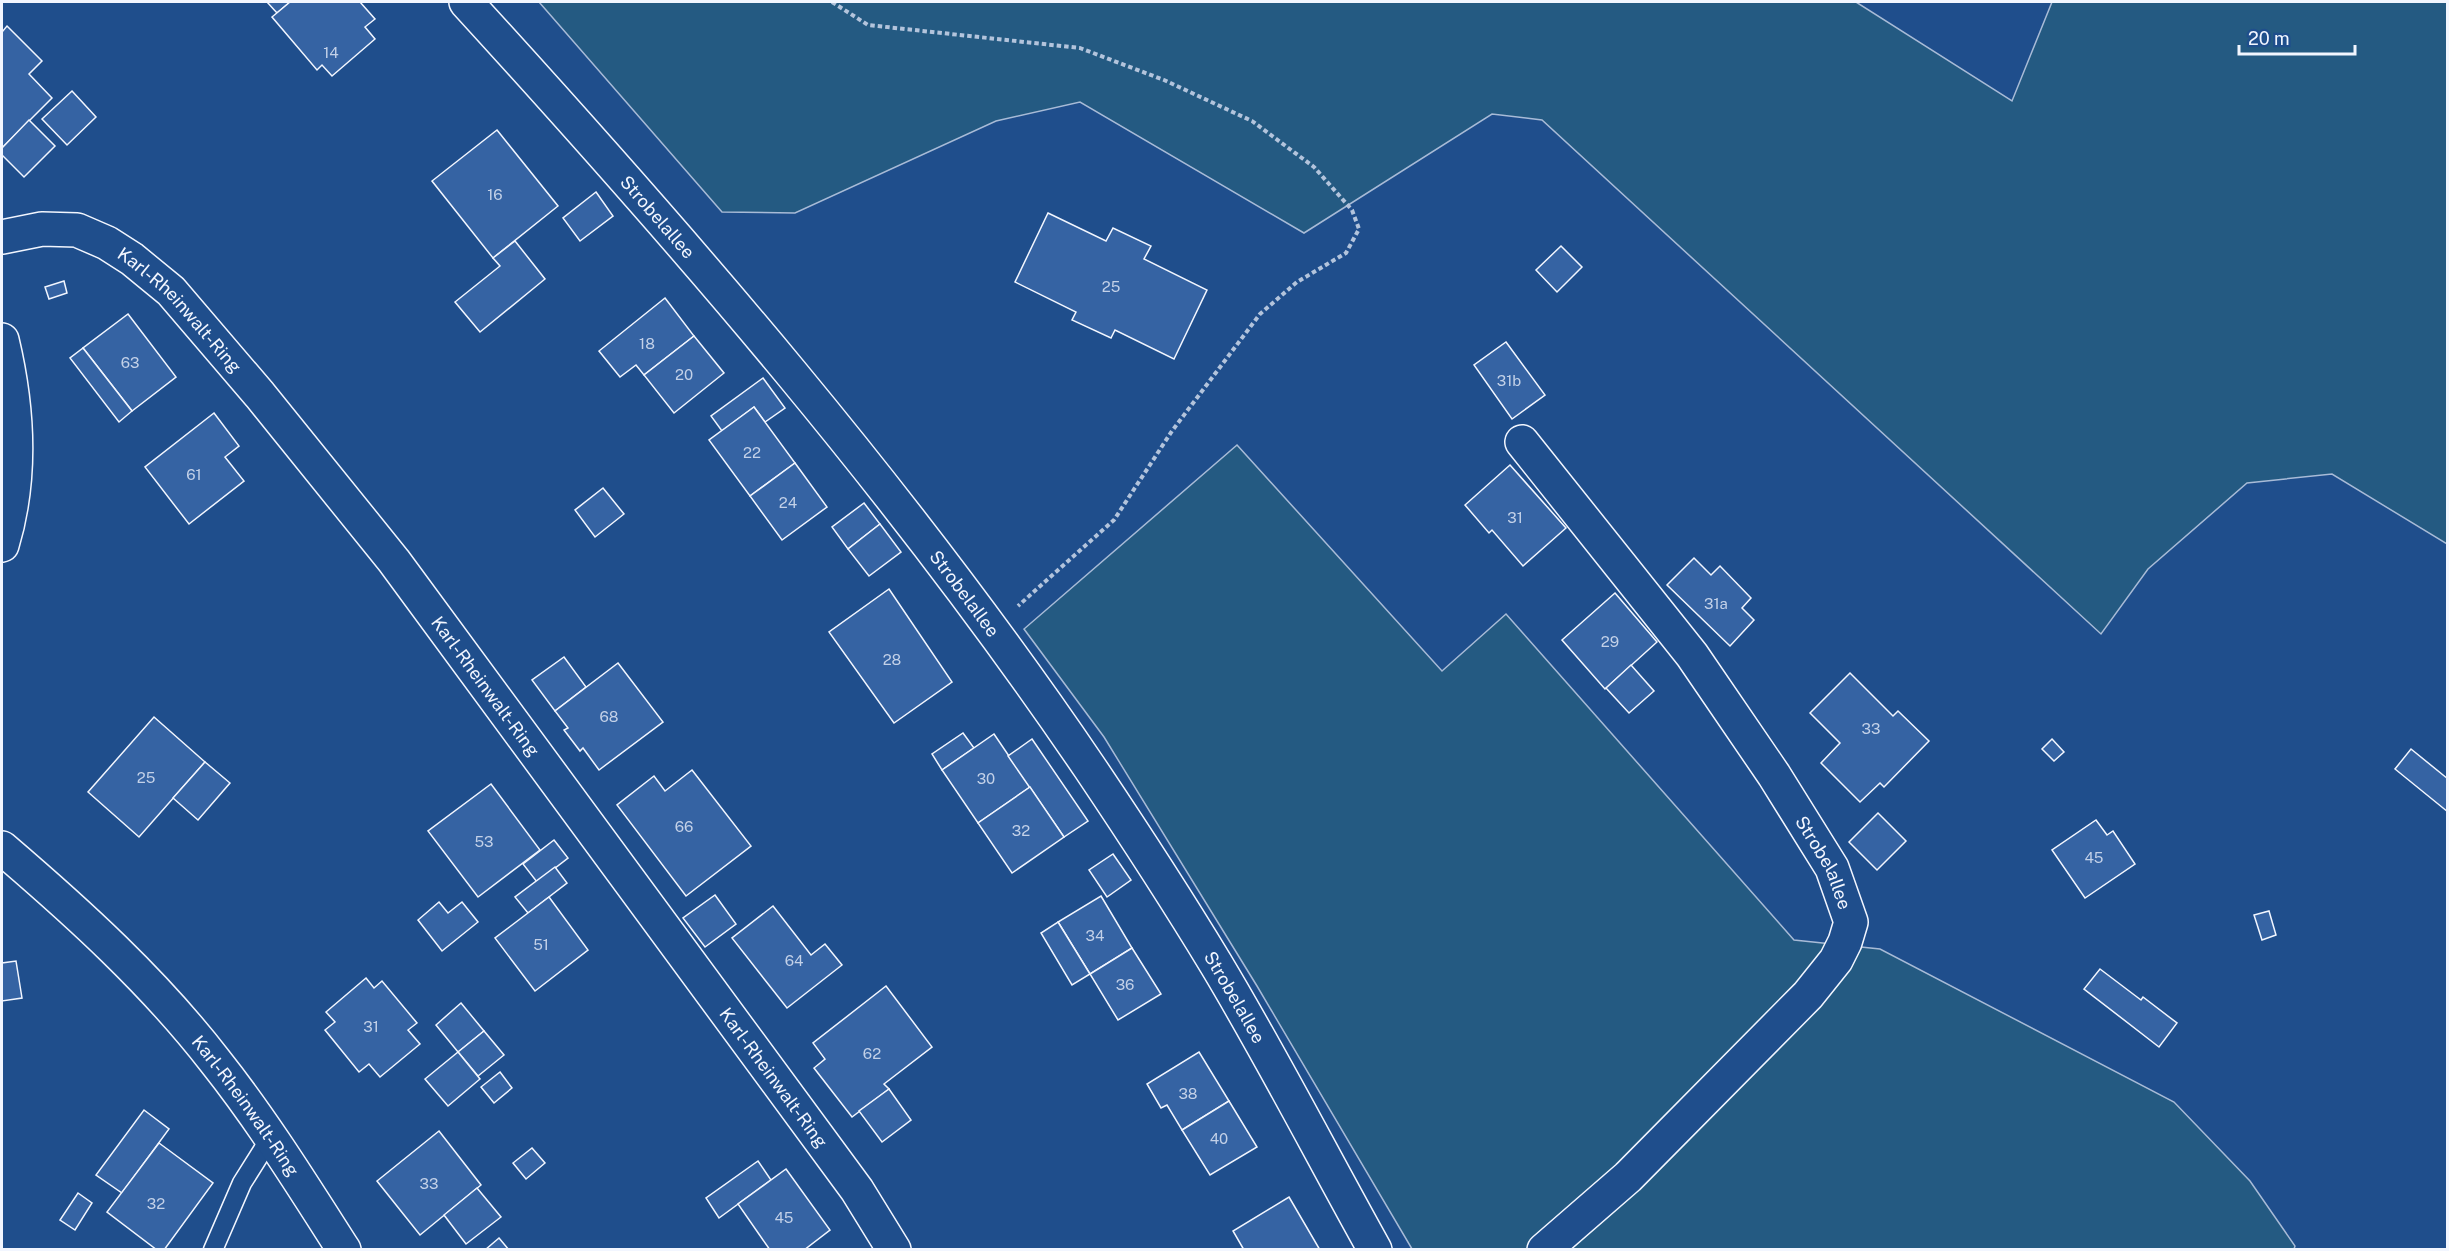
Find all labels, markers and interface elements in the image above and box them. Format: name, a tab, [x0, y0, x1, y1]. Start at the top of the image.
scale bar	[2239, 18, 2354, 56]
text: 20 m	[2248, 28, 2290, 49]
house number: 14	[323, 44, 339, 61]
street label: Strobelallee	[616, 171, 700, 262]
house number: 16	[487, 186, 503, 203]
street label: Karl-Rheinwalt-Ring	[114, 242, 246, 377]
house number: 25	[1102, 278, 1120, 295]
house number: 18	[639, 335, 655, 352]
house number: 63	[121, 354, 139, 371]
house number: 20	[675, 366, 693, 383]
house number: 31b	[1497, 372, 1521, 389]
house number: 22	[743, 444, 761, 461]
house number: 61	[186, 466, 202, 483]
house number: 24	[779, 494, 797, 511]
house number: 31	[1507, 509, 1523, 526]
street label: Strobelallee	[926, 546, 1004, 641]
house number: 31a	[1704, 595, 1728, 612]
street label: Karl-Rheinwalt-Ring	[428, 612, 544, 760]
house number: 29	[1601, 633, 1619, 650]
house number: 28	[883, 651, 901, 668]
house number: 68	[600, 708, 618, 725]
house number: 33	[1862, 720, 1880, 737]
house number: 25	[137, 769, 155, 786]
house number: 30	[977, 770, 995, 787]
street label: Strobelallee	[1791, 812, 1856, 912]
house number: 66	[675, 818, 693, 835]
house number: 32	[1012, 822, 1030, 839]
house number: 53	[474, 833, 494, 850]
house number: 45	[2085, 849, 2103, 866]
house number: 34	[1086, 927, 1104, 944]
house number: 51	[533, 936, 549, 953]
street label: Strobelallee	[1200, 947, 1270, 1047]
house number: 64	[785, 952, 803, 969]
house number: 36	[1116, 976, 1134, 993]
street label: Karl-Rheinwalt-Ring	[716, 1003, 832, 1151]
house number: 31	[363, 1018, 379, 1035]
street label: Karl-Rheinwalt-Ring	[188, 1031, 304, 1180]
house number: 62	[863, 1045, 881, 1062]
house number: 38	[1178, 1085, 1198, 1102]
house number: 40	[1210, 1130, 1228, 1147]
house number: 33	[420, 1175, 438, 1192]
house number: 32	[147, 1195, 165, 1212]
house number: 45	[775, 1209, 793, 1226]

